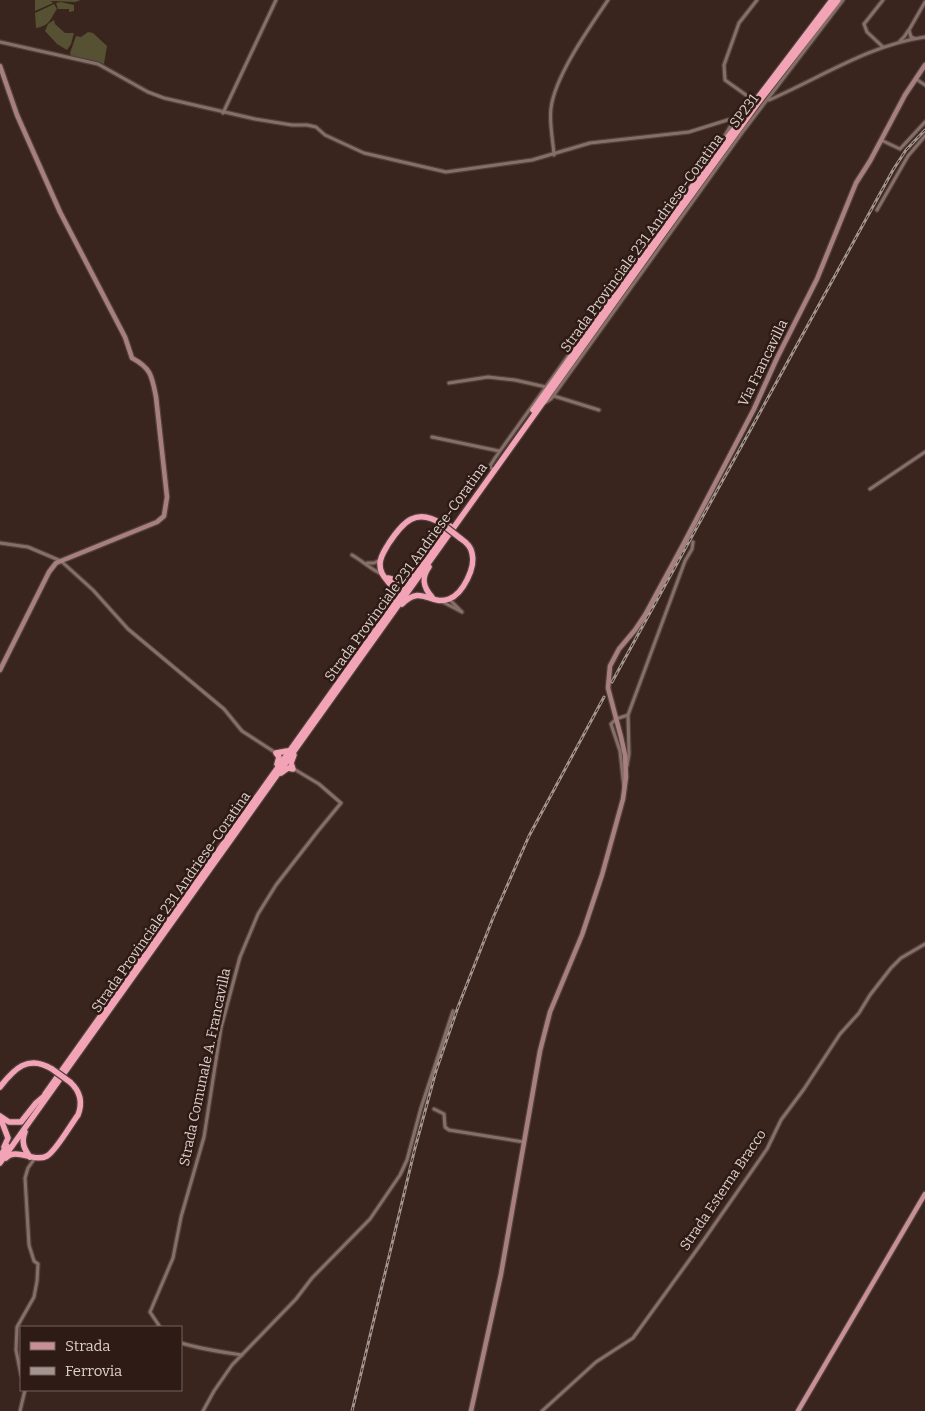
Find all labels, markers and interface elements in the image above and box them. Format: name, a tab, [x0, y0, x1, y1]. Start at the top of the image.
street label: SP231	[726, 91, 762, 131]
street label: Strada Provinciale 231 Andriese-Coratina	[557, 130, 727, 356]
street label: Via Francavilla	[735, 316, 792, 409]
street label: Strada Provinciale 231 Andriese-Coratina	[321, 459, 491, 685]
street label: Strada Provinciale 231 Andriese-Coratina	[88, 788, 254, 1016]
street label: Strada Comunale A. Francavilla	[176, 966, 234, 1168]
street label: Strada Esterna Bracco	[676, 1126, 770, 1254]
legend	[20, 1326, 182, 1391]
text: Strada	[65, 1337, 111, 1355]
text: Ferrovia	[65, 1362, 122, 1380]

